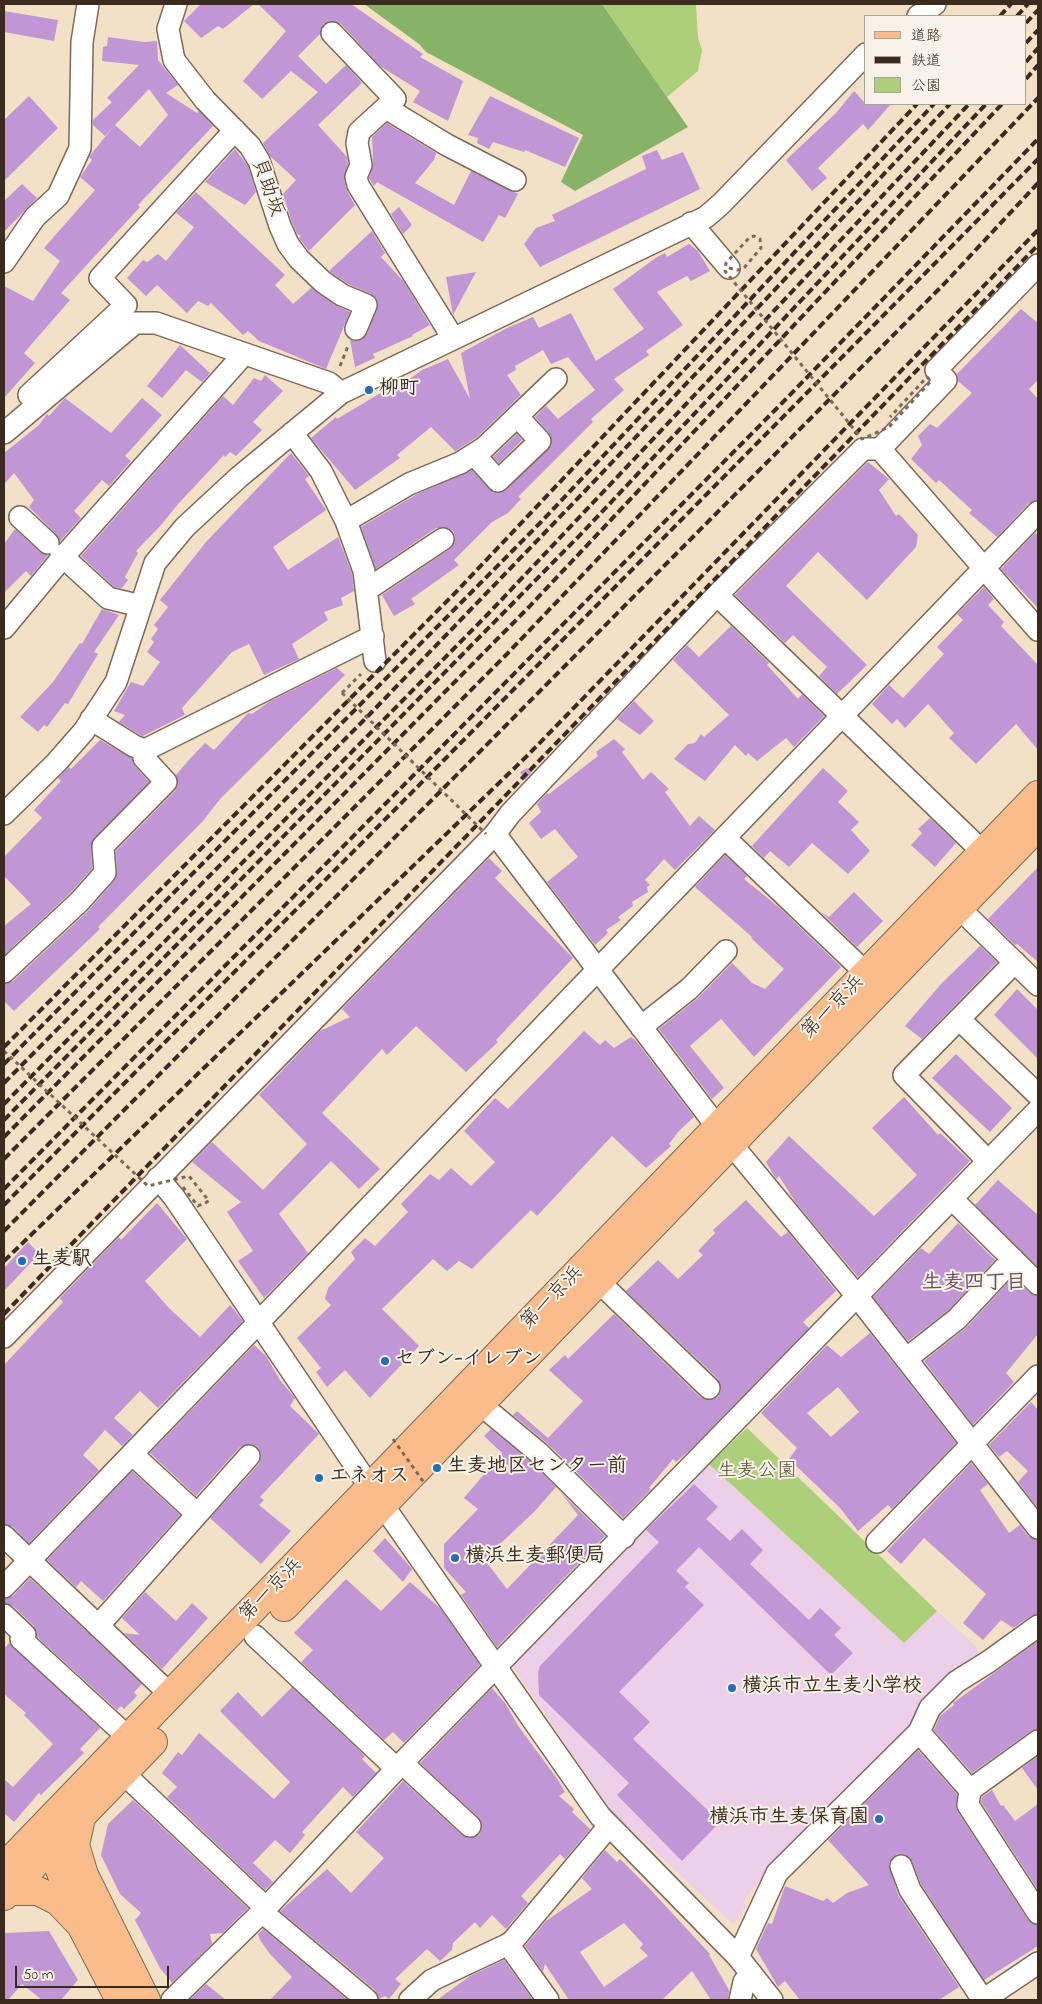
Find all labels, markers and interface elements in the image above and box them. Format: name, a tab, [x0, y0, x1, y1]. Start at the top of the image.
legend	[864, 15, 1027, 105]
text: 道路	[911, 25, 941, 47]
text: 鉄道	[911, 50, 941, 72]
text: 公園	[911, 75, 941, 97]
street label: 貝助坂	[244, 156, 288, 220]
place label: 柳町	[379, 378, 419, 402]
marker: 柳町	[363, 384, 375, 396]
street label: 第一京浜	[798, 971, 870, 1045]
place label: 生麦駅	[32, 1249, 92, 1273]
marker: 生麦駅	[16, 1255, 28, 1267]
street label: 第一京浜	[517, 1262, 589, 1336]
district label: 生麦四丁目	[922, 1272, 1026, 1298]
place label: セブン-イレブン	[395, 1349, 542, 1373]
marker: セブン-イレブン	[379, 1355, 391, 1367]
place label: 生麦地区センター前	[447, 1456, 627, 1480]
park label: 生麦公園	[717, 1461, 797, 1485]
marker: 生麦地区センター前	[431, 1462, 443, 1474]
place label: エネオス	[329, 1466, 409, 1490]
marker: エネオス	[313, 1472, 325, 1484]
place label: 横浜生麦郵便局	[465, 1546, 605, 1570]
marker: 横浜生麦郵便局	[449, 1552, 461, 1564]
street label: 第一京浜	[236, 1554, 308, 1628]
place label: 横浜市立生麦小学校	[742, 1676, 922, 1700]
marker: 横浜市立生麦小学校	[726, 1682, 738, 1694]
place label: 横浜市生麦保育園	[709, 1807, 869, 1831]
marker: 横浜市生麦保育園	[873, 1813, 885, 1825]
scale bar	[18, 1956, 171, 1988]
text: 50 m	[23, 1964, 53, 1986]

